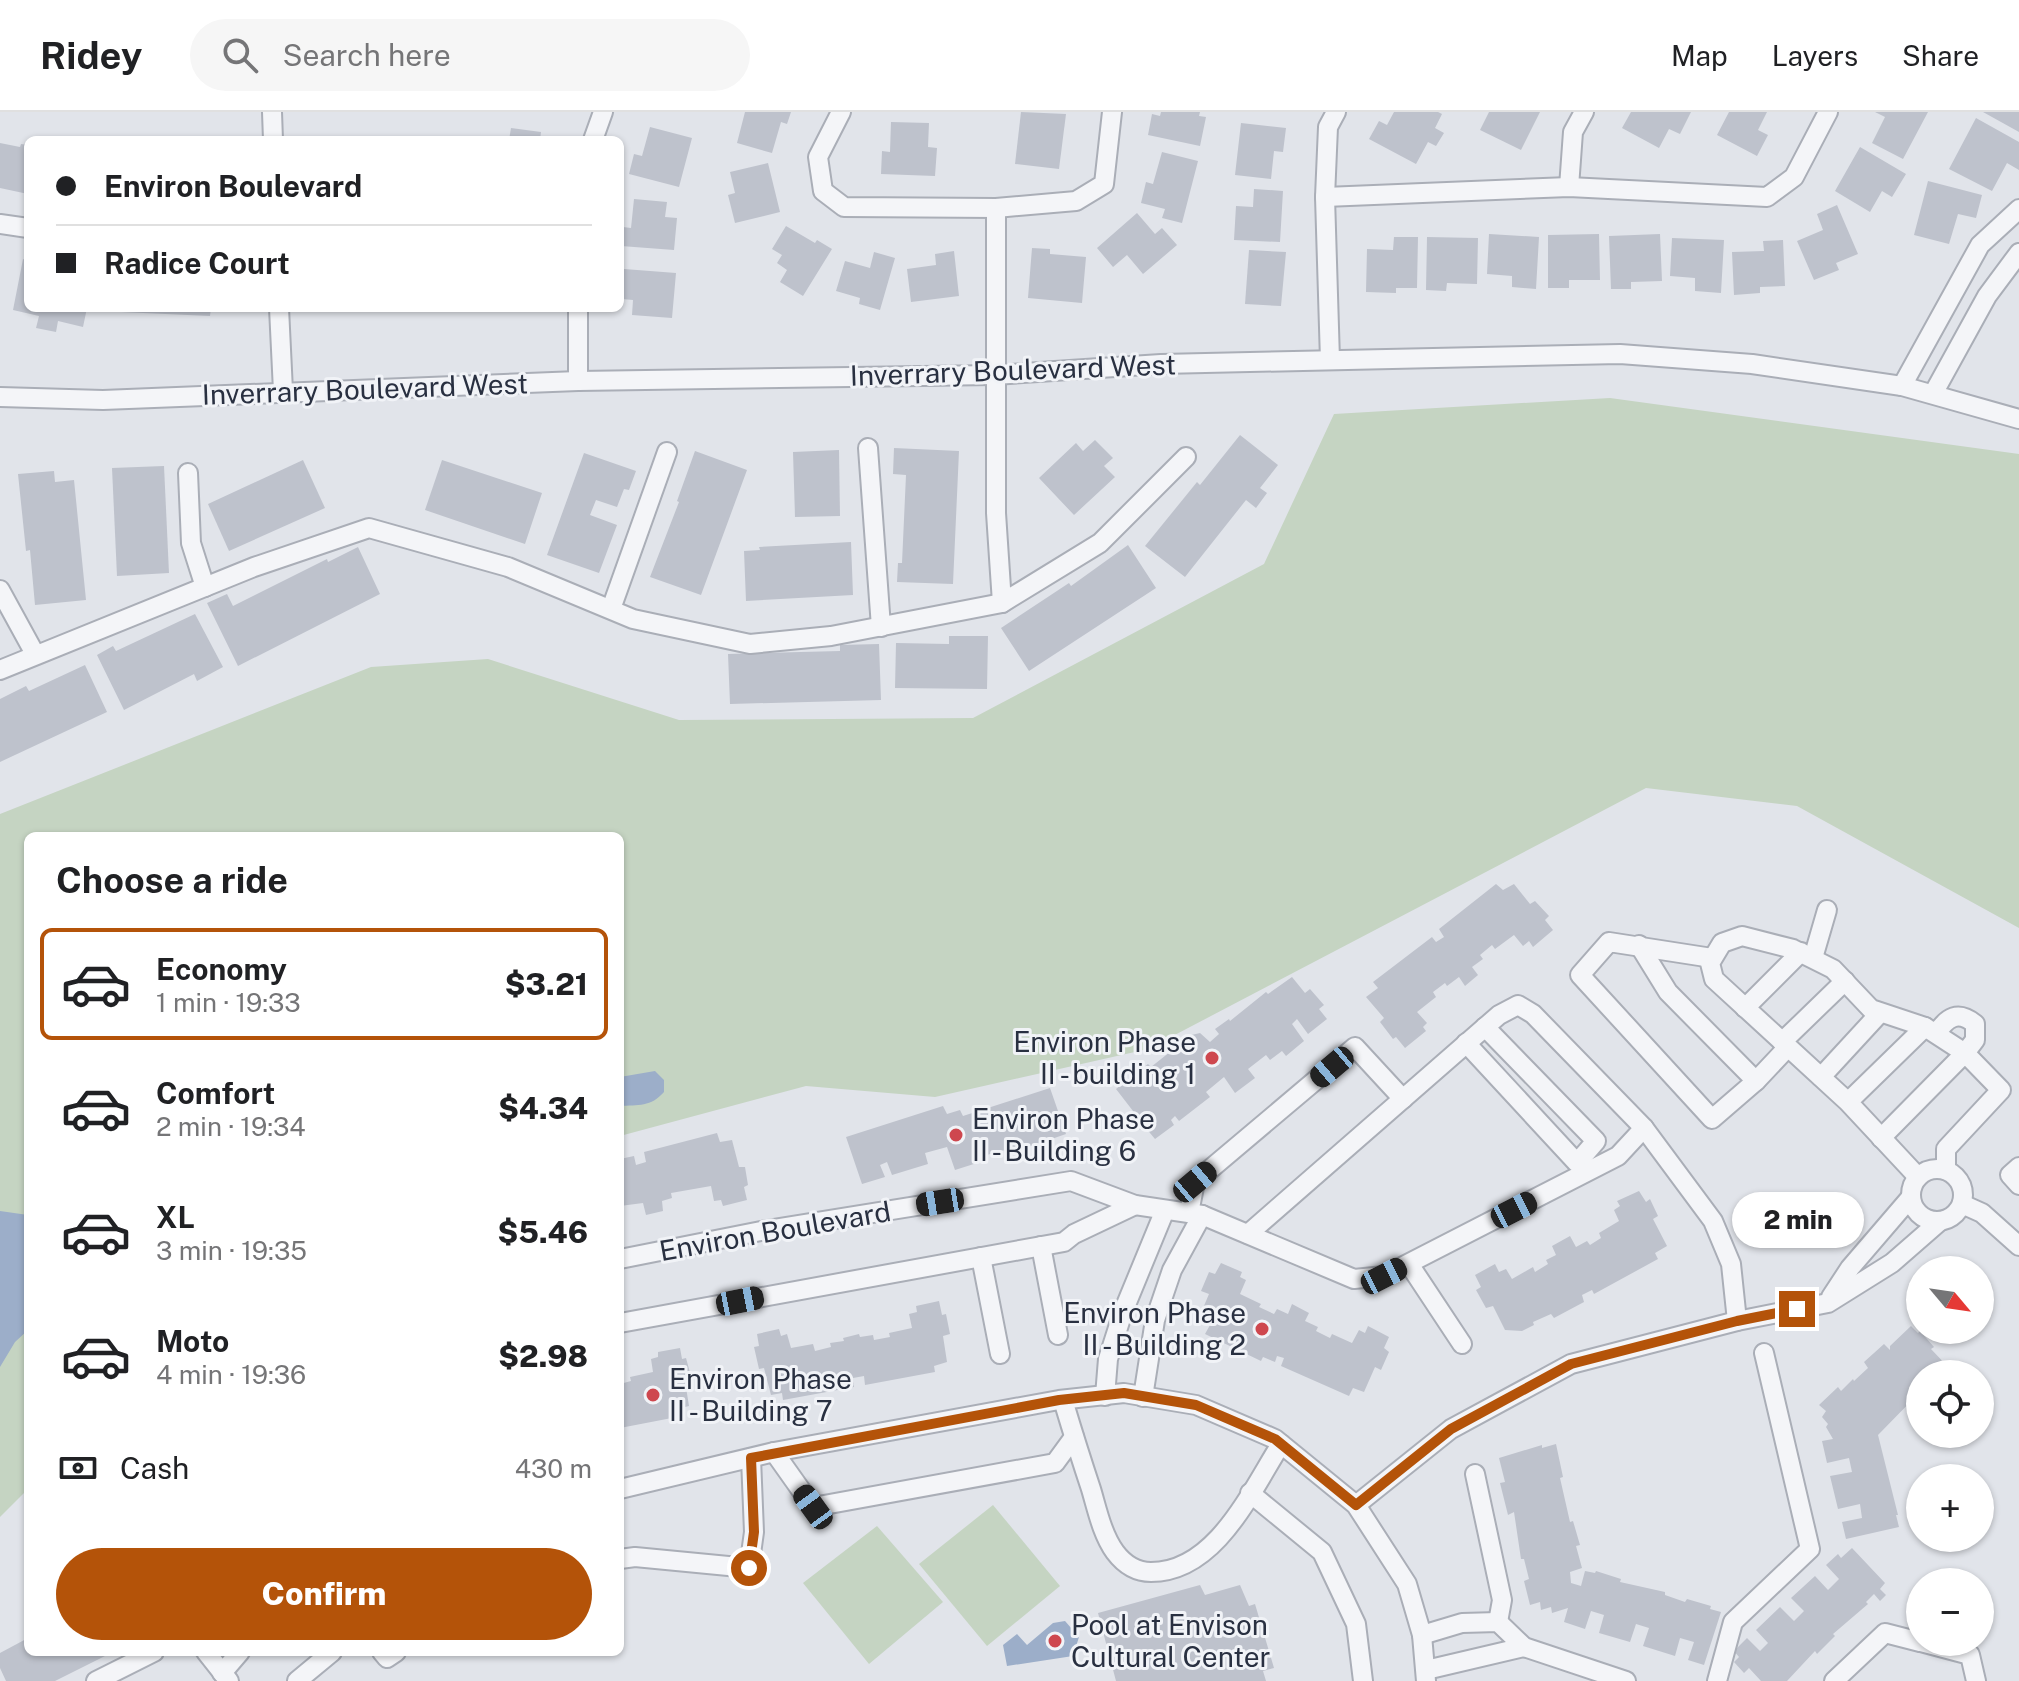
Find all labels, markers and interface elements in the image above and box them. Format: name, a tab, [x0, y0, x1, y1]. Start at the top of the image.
search box	[190, 19, 750, 91]
text: Ridey	[40, 33, 142, 78]
icon: search	[218, 33, 262, 77]
text: Search here	[282, 37, 451, 73]
text: Map	[1671, 39, 1728, 72]
text: Layers	[1772, 39, 1858, 72]
text: Share	[1902, 39, 1979, 72]
text: Environ Boulevard	[104, 168, 362, 204]
text: Radice Court	[104, 245, 290, 281]
street label: Inverrary Boulevard West	[849, 347, 1177, 392]
street label: Inverrary Boulevard West	[201, 366, 529, 411]
text: Choose a ride	[56, 859, 288, 901]
icon: car	[60, 948, 132, 1020]
text: Economy	[156, 951, 287, 987]
text: $3.21	[505, 966, 588, 1002]
text: 1 min · 19:33	[156, 987, 301, 1018]
place label: Environ Phase II - building 1	[1013, 1025, 1196, 1090]
car	[1306, 1042, 1358, 1092]
marker: Environ Phase II - building 1	[1203, 1049, 1221, 1067]
icon: car	[60, 1072, 132, 1144]
text: Comfort	[156, 1075, 275, 1111]
text: $4.34	[498, 1090, 588, 1126]
place label: Environ Phase II - Building 6	[972, 1102, 1155, 1167]
text: 2 min · 19:34	[156, 1111, 306, 1142]
marker: Environ Phase II - Building 6	[947, 1126, 965, 1144]
car	[1169, 1157, 1221, 1207]
car	[914, 1186, 966, 1218]
car	[1487, 1188, 1541, 1232]
callout: 2 min	[1731, 1193, 1863, 1249]
street label: Environ Boulevard	[657, 1194, 893, 1267]
icon: car	[60, 1196, 132, 1268]
text: XL	[156, 1199, 195, 1235]
text: 2 min	[1763, 1204, 1833, 1235]
text: $5.46	[498, 1214, 588, 1250]
text: 3 min · 19:35	[156, 1235, 307, 1266]
car	[1357, 1254, 1411, 1298]
north arrow	[1906, 1256, 1994, 1344]
map controls	[1906, 1256, 1994, 1656]
car	[714, 1285, 766, 1317]
route end	[1779, 1291, 1815, 1327]
place label: Environ Phase II - Building 2	[1063, 1296, 1246, 1361]
icon: car	[60, 1320, 132, 1392]
marker: Environ Phase II - Building 2	[1253, 1320, 1271, 1338]
text: Moto	[156, 1323, 229, 1359]
text: $2.98	[498, 1338, 588, 1374]
text: 4 min · 19:36	[156, 1359, 306, 1390]
button: locate	[1906, 1360, 1994, 1448]
place label: Environ Phase II - Building 7	[669, 1362, 852, 1427]
marker: Environ Phase II - Building 7	[644, 1386, 662, 1404]
icon: cash	[56, 1446, 100, 1490]
text: Cash	[120, 1450, 189, 1486]
text: 430 m	[515, 1453, 592, 1484]
button: +	[1906, 1464, 1994, 1552]
car	[789, 1481, 837, 1533]
button: Confirm	[56, 1548, 592, 1640]
route start	[731, 1550, 767, 1586]
button: −	[1906, 1568, 1994, 1656]
place label: Pool at Envison Cultural Center	[1071, 1608, 1271, 1673]
marker: Pool at Envison Cultural Center	[1046, 1632, 1064, 1650]

